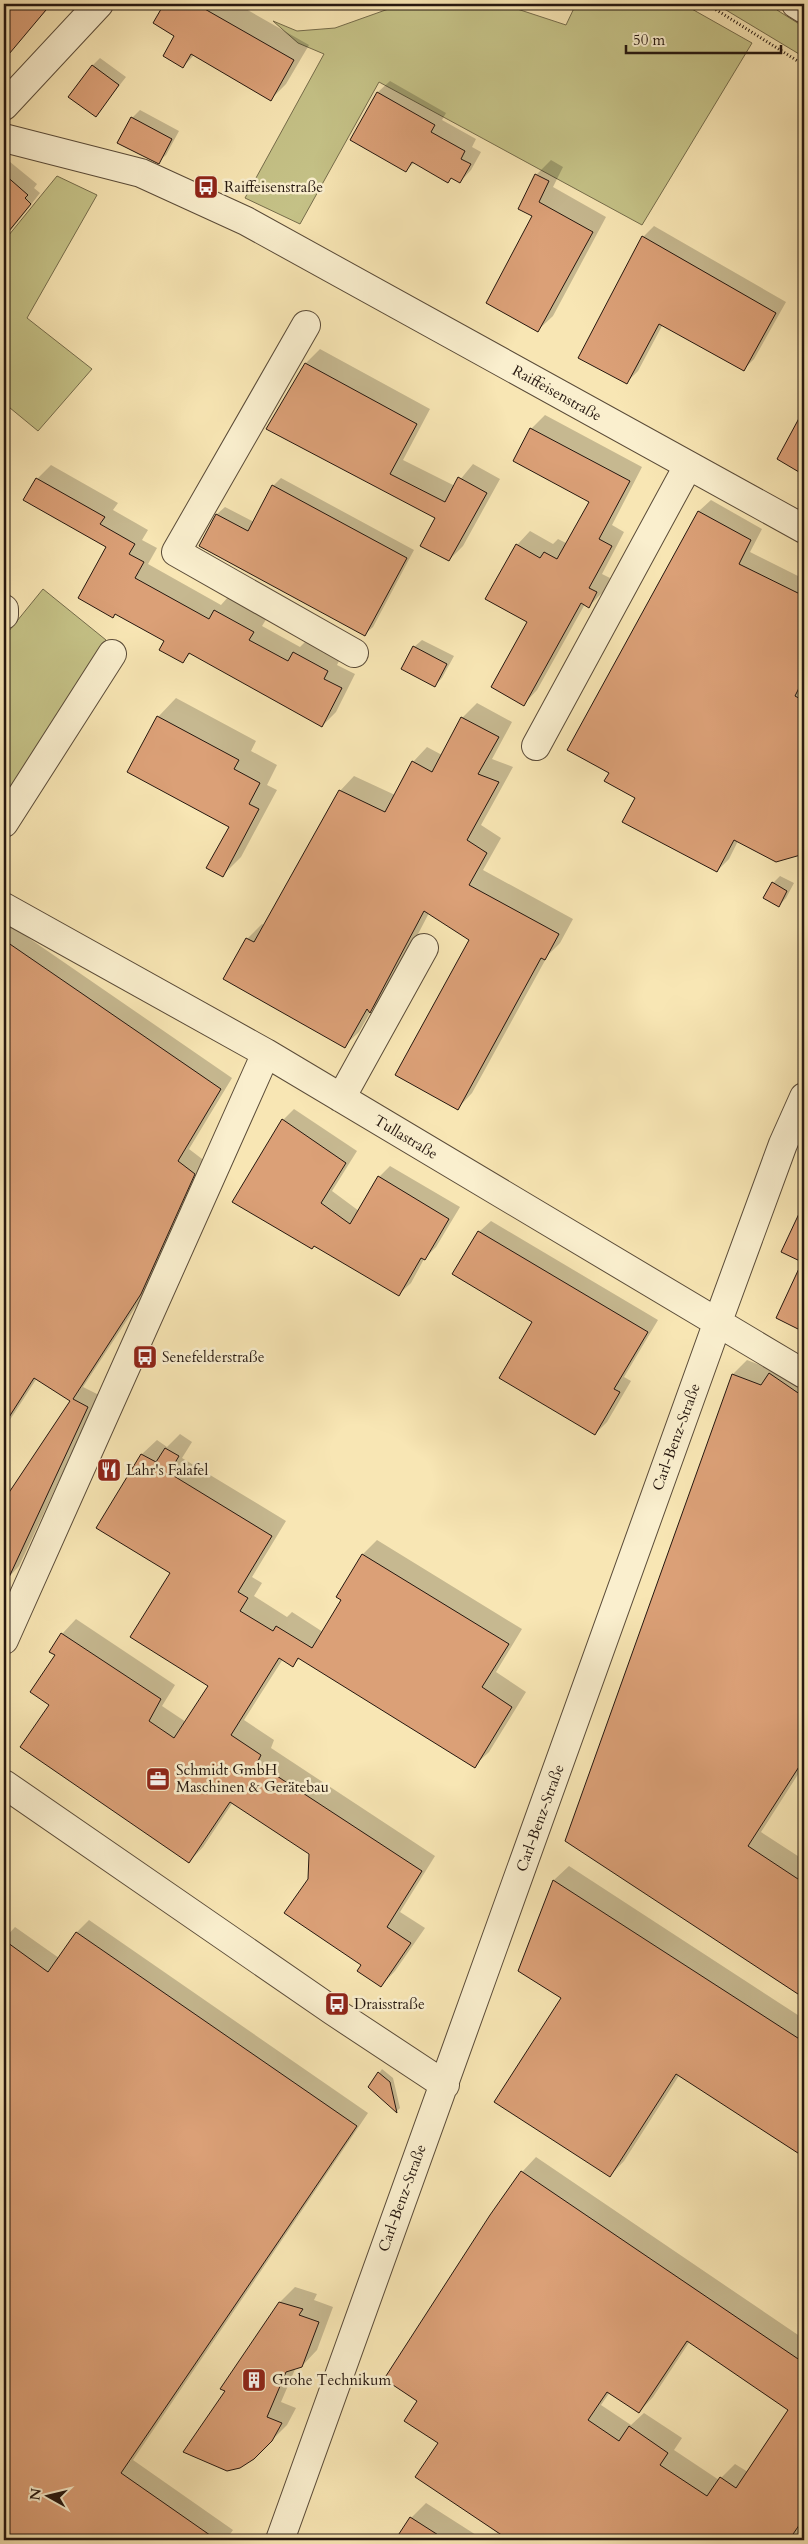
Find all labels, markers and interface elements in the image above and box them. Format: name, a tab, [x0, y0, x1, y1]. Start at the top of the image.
scale bar	[626, 22, 780, 54]
text: 50 m	[633, 30, 665, 50]
bus stop icon: Raiffeisenstraße	[193, 174, 219, 200]
place label: Raiffeisenstraße	[224, 177, 323, 197]
street label: Raiffeisenstraße	[509, 360, 605, 426]
street label: Tullastraße	[371, 1110, 442, 1164]
bus stop icon: Senefelderstraße	[132, 1344, 158, 1370]
place label: Senefelderstraße	[162, 1347, 265, 1367]
street label: Carl-Benz-Straße	[647, 1380, 705, 1493]
restaurant icon: Lahr's Falafel	[96, 1457, 122, 1483]
place label: Lahr's Falafel	[126, 1460, 208, 1480]
place label: Schmidt GmbH Maschinen & Gerätebau	[176, 1760, 329, 1797]
street label: Carl-Benz-Straße	[511, 1761, 569, 1874]
office icon: Schmidt GmbH Maschinen & Gerätebau	[145, 1766, 171, 1792]
bus stop icon: Draisstraße	[324, 1991, 350, 2017]
place label: Draisstraße	[354, 1994, 425, 2014]
street label: Carl-Benz-Straße	[373, 2141, 431, 2254]
building icon: Grohe Technikum	[241, 2367, 267, 2393]
place label: Grohe Technikum	[272, 2370, 391, 2390]
north arrow	[22, 2472, 72, 2522]
text: N	[25, 2487, 46, 2502]

